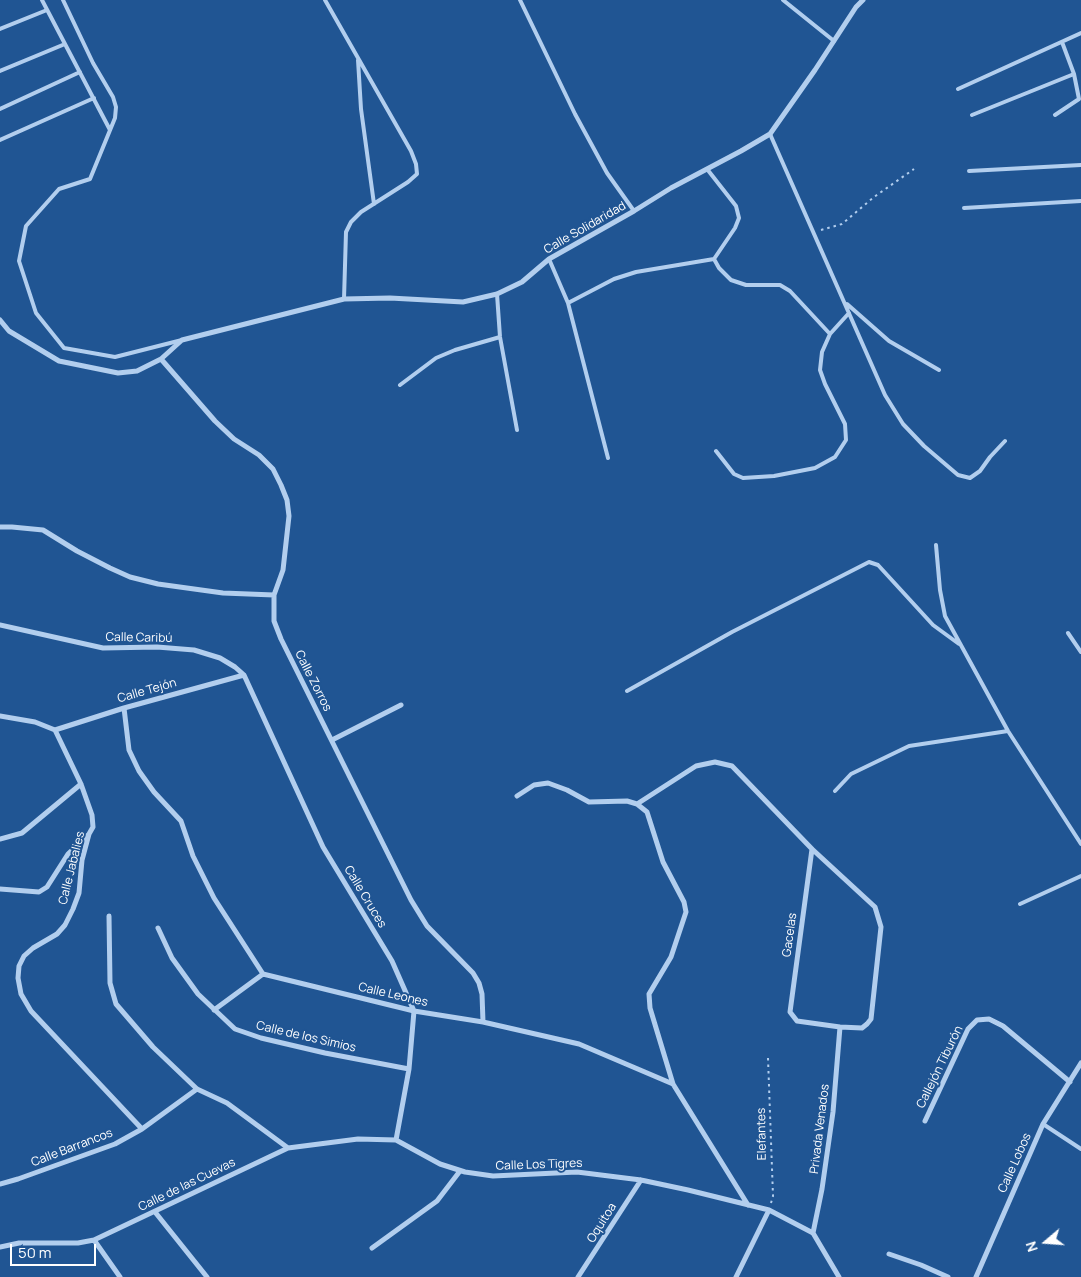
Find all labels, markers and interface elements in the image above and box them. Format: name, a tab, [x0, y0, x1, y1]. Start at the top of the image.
street label: Calle Solidaridad	[541, 199, 629, 257]
street label: Calle Caribú	[105, 630, 173, 646]
street label: Calle Zorros	[291, 648, 335, 714]
street label: Calle Tejón	[116, 676, 178, 706]
street label: Calle Jabalies	[56, 830, 88, 906]
street label: Calle Cruces	[341, 863, 389, 931]
street label: Gacelas	[780, 912, 800, 958]
street label: Calle Leones	[357, 980, 429, 1010]
street label: Calle de los Simios	[255, 1019, 357, 1055]
street label: Callejón Tiburón	[914, 1023, 966, 1111]
street label: Privada Venados	[807, 1083, 833, 1175]
street label: Elefantes	[754, 1108, 770, 1160]
street label: Calle Barrancos	[29, 1126, 115, 1170]
street label: Calle Lobos	[995, 1131, 1035, 1195]
street label: Calle de las Cuevas	[136, 1155, 238, 1215]
street label: Calle Los Tigres	[495, 1156, 583, 1174]
street label: Oquitoa	[584, 1201, 620, 1245]
north arrow	[1021, 1217, 1071, 1267]
scale bar	[12, 1234, 99, 1266]
text: N	[1021, 1239, 1042, 1255]
text: 50 m	[18, 1242, 52, 1263]

